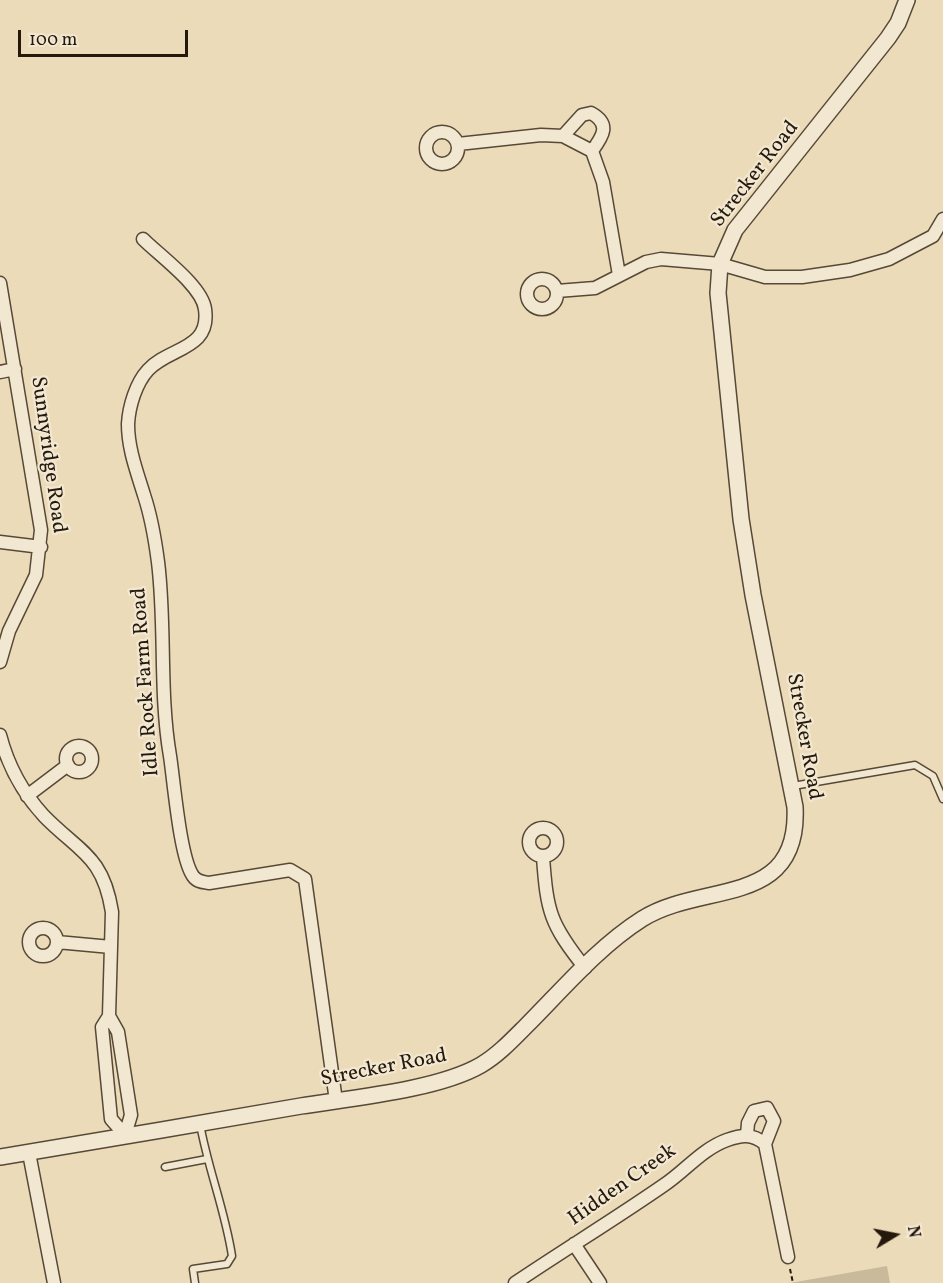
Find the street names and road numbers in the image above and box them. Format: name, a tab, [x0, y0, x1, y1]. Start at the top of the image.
street label: Strecker Road	[707, 117, 805, 233]
street label: Sunnyridge Road	[24, 375, 70, 535]
street label: Idle Rock Farm Road	[128, 587, 166, 777]
street label: Strecker Road	[779, 672, 827, 802]
street label: Strecker Road	[319, 1044, 449, 1094]
street label: Hidden Creek	[564, 1139, 682, 1233]

